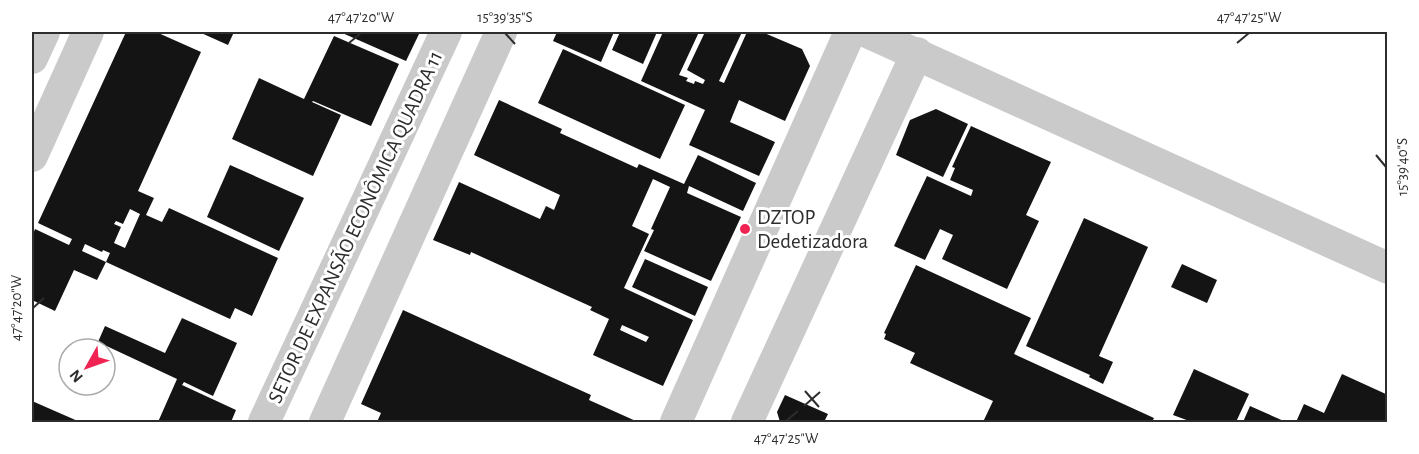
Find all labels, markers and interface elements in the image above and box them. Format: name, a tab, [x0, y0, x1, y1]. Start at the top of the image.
text: 47°47'20"W	[328, 10, 395, 25]
text: 15°39'35"S	[477, 10, 533, 25]
text: 47°47'25"W	[1217, 10, 1282, 25]
street label: SETOR DE EXPANSÃO ECONÔMICA QUADRA 11	[263, 47, 447, 407]
text: 15°39'40"S	[1395, 138, 1410, 196]
place label: DZTOP Dedetizadora	[757, 207, 868, 252]
marker: DZTOP Dedetizadora	[738, 222, 752, 236]
text: 47°47'20"W	[9, 274, 24, 341]
north arrow	[57, 337, 117, 397]
text: N	[67, 367, 86, 385]
text: 47°47'25"W	[754, 431, 819, 446]

